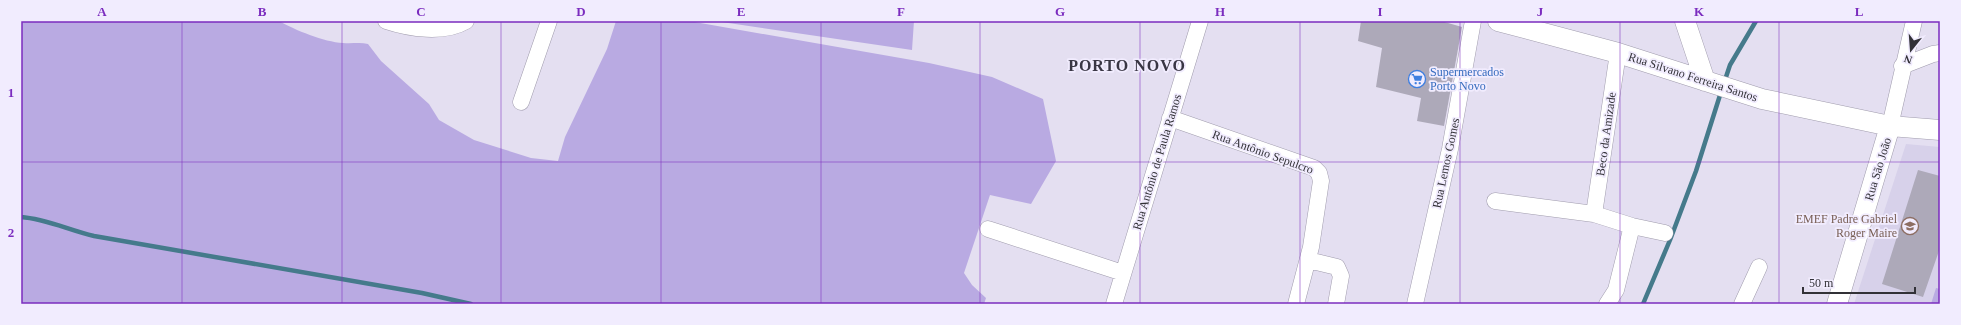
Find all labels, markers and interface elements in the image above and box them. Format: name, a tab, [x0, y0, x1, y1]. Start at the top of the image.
text: A	[97, 4, 107, 19]
text: B	[258, 4, 267, 19]
text: C	[416, 4, 426, 19]
text: D	[576, 4, 586, 19]
text: E	[737, 4, 745, 19]
text: F	[897, 4, 905, 19]
text: G	[1055, 4, 1065, 19]
text: H	[1215, 4, 1225, 19]
text: I	[1377, 4, 1383, 19]
text: J	[1537, 4, 1544, 19]
text: K	[1694, 4, 1705, 19]
text: L	[1855, 4, 1864, 19]
north arrow	[1891, 30, 1931, 70]
street label: Rua Silvano Ferreira Santos	[1627, 49, 1760, 105]
text: N	[1902, 53, 1914, 66]
district label: PORTO NOVO	[1068, 57, 1186, 74]
place label: Supermercados Porto Novo	[1430, 65, 1504, 93]
supermarket icon: Supermercados Porto Novo	[1407, 69, 1427, 89]
text: 1	[8, 85, 14, 100]
street label: Beco da Amizade	[1593, 91, 1619, 177]
street label: Rua Antônio de Paula Ramos	[1130, 92, 1184, 232]
street label: Rua Lemos Gomes	[1430, 116, 1462, 209]
street label: Rua Antônio Sepulcro	[1210, 127, 1316, 177]
street label: Rua São João	[1862, 136, 1894, 202]
place label: EMEF Padre Gabriel Roger Maire	[1796, 212, 1898, 240]
school or university icon: EMEF Padre Gabriel Roger Maire	[1900, 216, 1920, 236]
text: 2	[8, 225, 14, 240]
scale bar	[1803, 269, 1915, 295]
text: 50 m	[1809, 276, 1834, 290]

